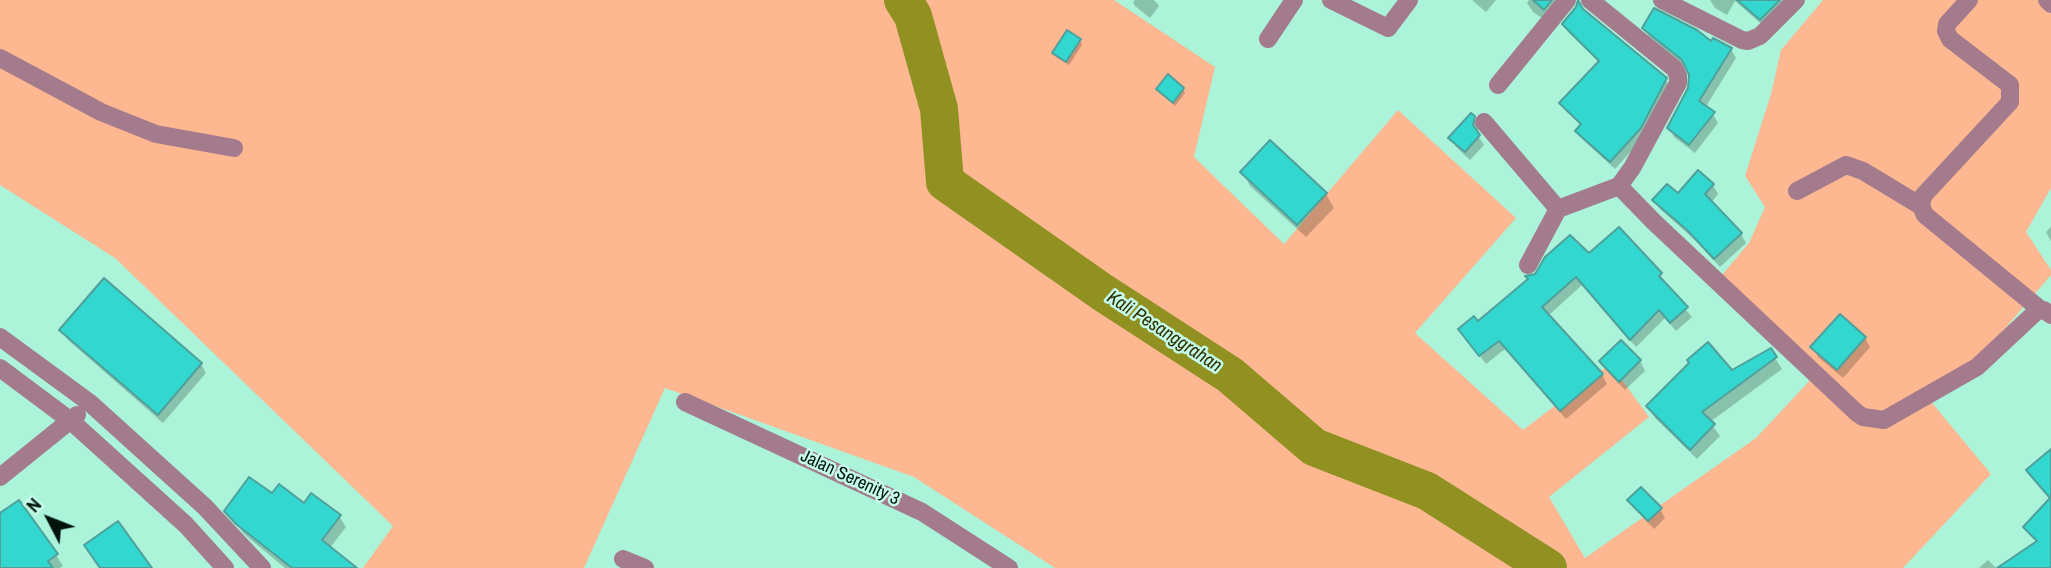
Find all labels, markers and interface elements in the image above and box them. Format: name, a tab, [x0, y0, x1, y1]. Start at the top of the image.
water label: Kali Pesanggrahan	[1102, 286, 1226, 378]
street label: Jalan Serenity 3	[797, 446, 903, 510]
north arrow	[14, 484, 84, 554]
text: N	[20, 492, 47, 518]

